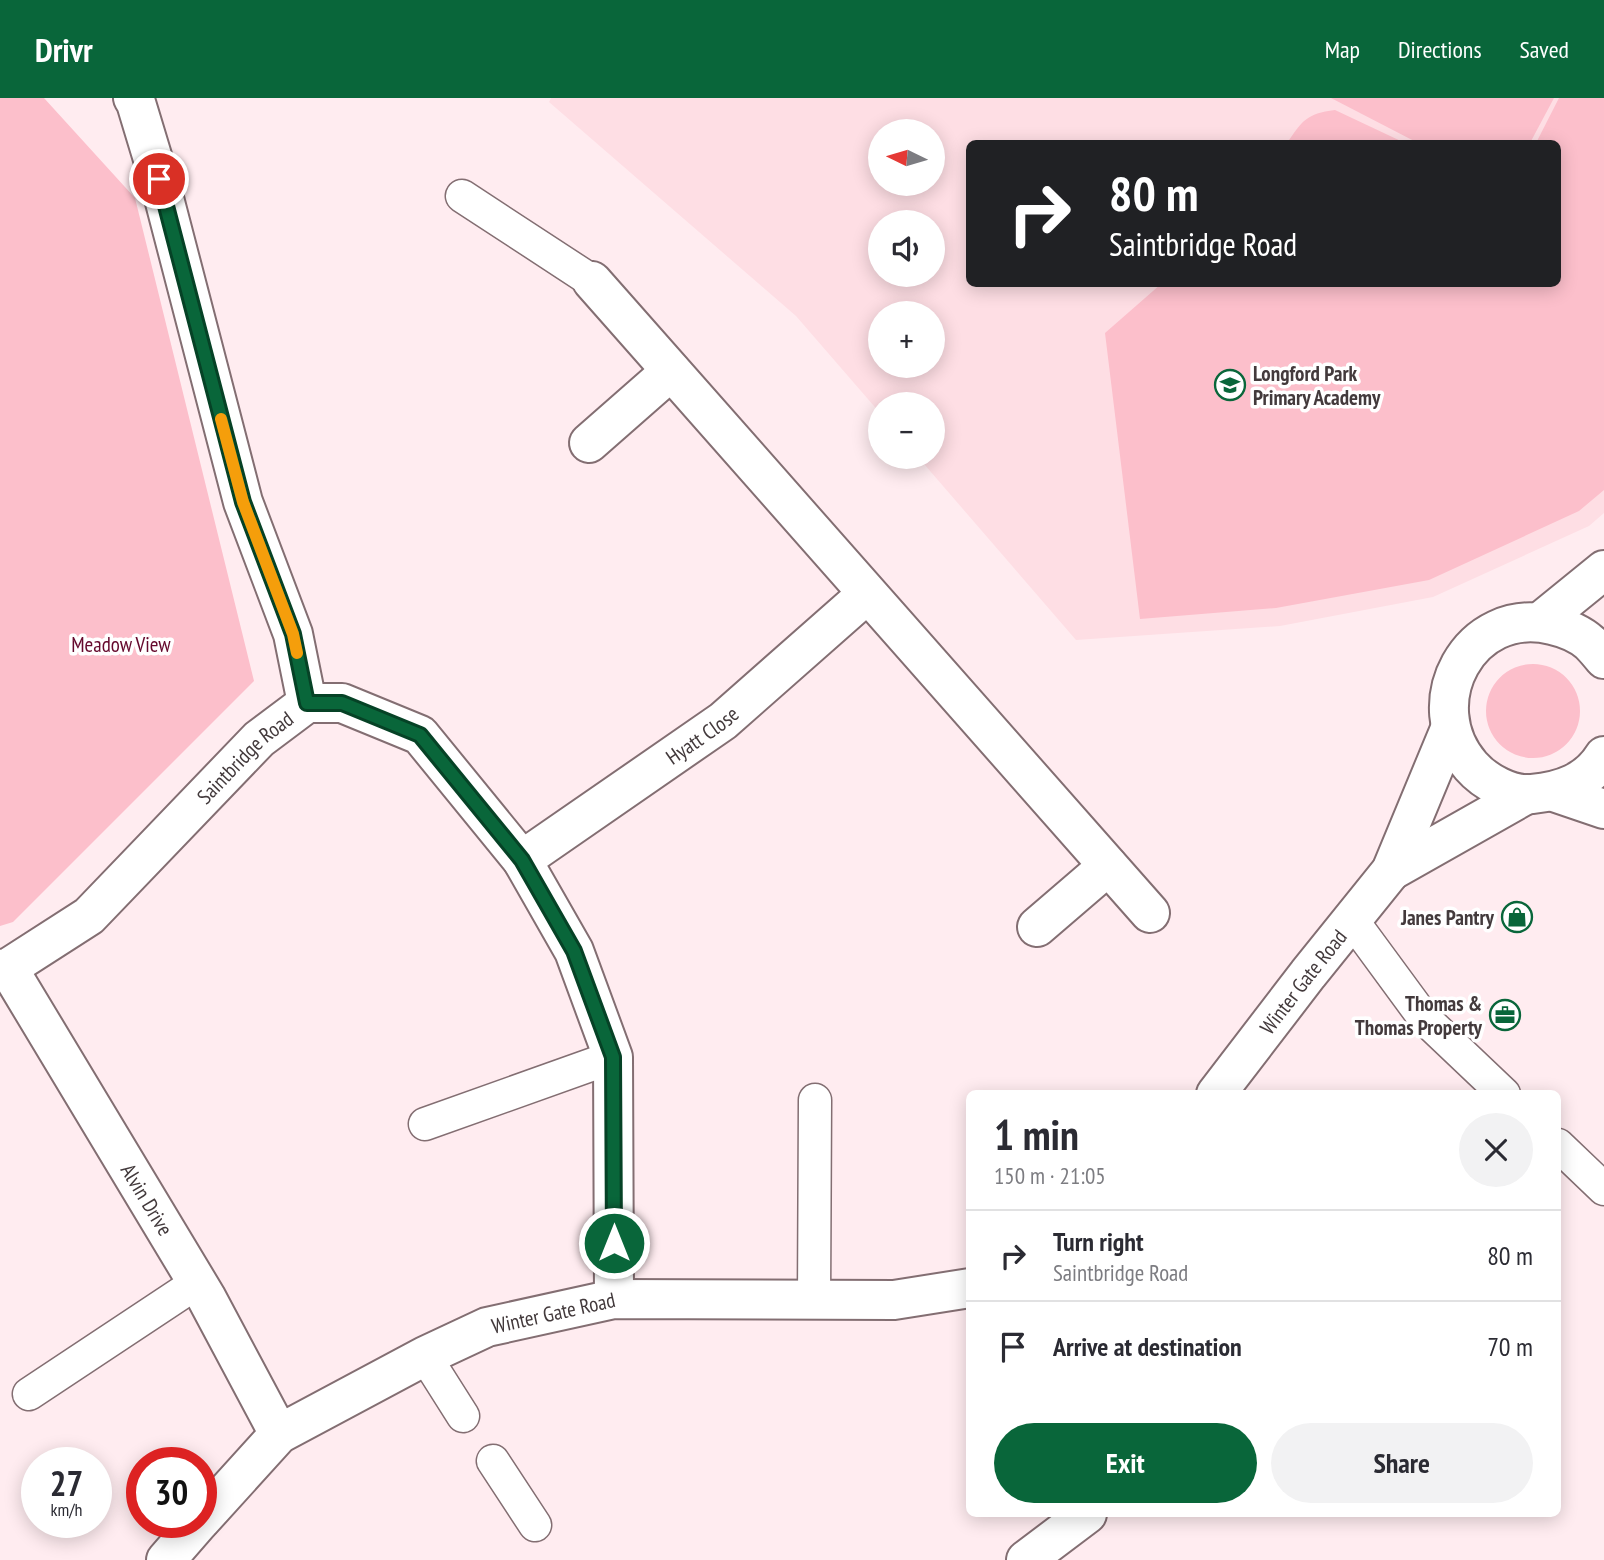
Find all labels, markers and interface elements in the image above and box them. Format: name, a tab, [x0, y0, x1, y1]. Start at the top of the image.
text: Drivr	[35, 28, 93, 71]
text: Map	[1325, 34, 1360, 65]
text: Directions	[1398, 34, 1482, 65]
text: Saved	[1520, 34, 1569, 65]
north arrow	[868, 119, 945, 196]
map controls	[868, 119, 945, 469]
pin	[129, 149, 189, 209]
icon: arrive	[140, 160, 178, 198]
text: 80 m	[1109, 161, 1198, 225]
icon: right	[994, 168, 1085, 259]
button: sound	[868, 210, 945, 287]
text: Saintbridge Road	[1109, 223, 1297, 265]
button: +	[868, 301, 945, 378]
place label: Longford Park Primary Academy	[1253, 360, 1381, 411]
school or university icon: Longford Park Primary Academy	[1213, 368, 1247, 402]
button: −	[868, 392, 945, 469]
park label: Meadow View	[71, 631, 171, 658]
street label: Hyatt Close	[660, 700, 744, 770]
street label: Saintbridge Road	[191, 705, 298, 809]
shop icon: Janes Pantry	[1500, 900, 1534, 934]
place label: Janes Pantry	[1400, 904, 1495, 931]
street label: Winter Gate Road	[1253, 924, 1352, 1039]
place label: Thomas & Thomas Property	[1355, 990, 1483, 1041]
office icon: Thomas & Thomas Property	[1488, 998, 1522, 1032]
text: 1 min	[994, 1107, 1079, 1162]
button: close	[1459, 1113, 1533, 1187]
street label: Alvin Drive	[115, 1158, 179, 1240]
text: 150 m · 21:05	[994, 1161, 1106, 1190]
position arrow	[577, 1206, 651, 1280]
text: Turn right	[1053, 1225, 1144, 1258]
icon: right	[994, 1237, 1032, 1275]
text: 80 m	[1487, 1239, 1533, 1272]
text: Saintbridge Road	[1053, 1258, 1188, 1287]
street label: Winter Gate Road	[489, 1286, 618, 1339]
icon: arrive	[994, 1328, 1032, 1366]
text: Arrive at destination	[1053, 1330, 1242, 1363]
text: 70 m	[1487, 1330, 1533, 1363]
button: Exit	[994, 1423, 1257, 1503]
button: Share	[1271, 1423, 1533, 1503]
speed limit sign: 30	[126, 1447, 217, 1538]
text: 27	[50, 1460, 83, 1506]
text: km/h	[51, 1498, 82, 1521]

